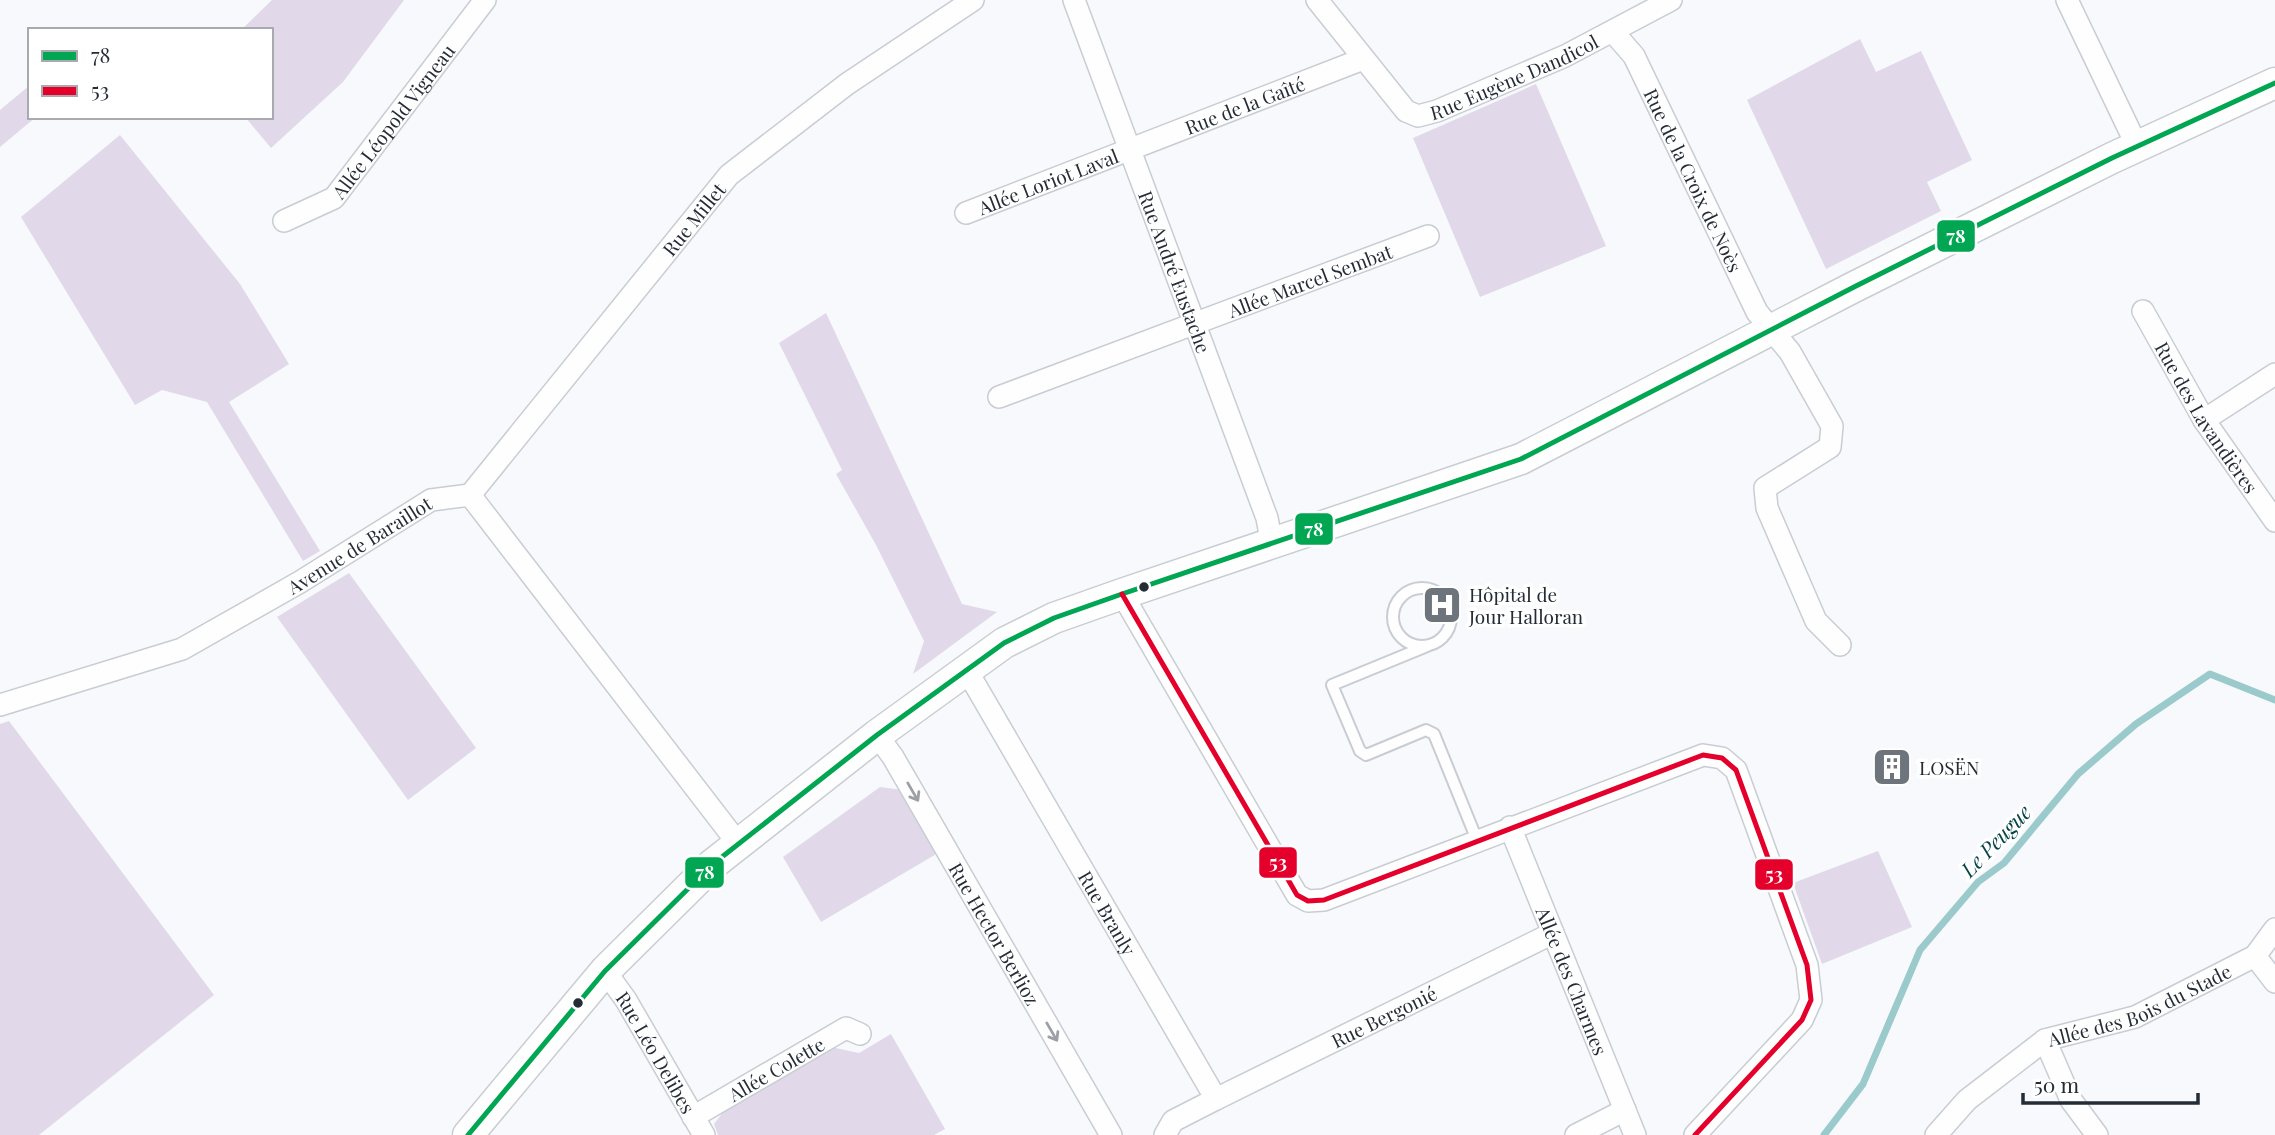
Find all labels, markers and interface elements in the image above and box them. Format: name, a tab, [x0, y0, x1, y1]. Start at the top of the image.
legend	[28, 28, 273, 119]
street label: Rue Eugène Dandicol	[1427, 28, 1603, 125]
street label: Allée Léopold Vigneau	[325, 38, 460, 204]
text: 78	[91, 40, 110, 68]
street label: Rue de la Gaîté	[1181, 70, 1308, 140]
text: 53	[91, 75, 109, 103]
street label: Rue de la Croix de Noès	[1638, 84, 1749, 276]
street label: Allée Loriot Laval	[973, 142, 1123, 221]
street label: Rue Millet	[656, 177, 731, 261]
street label: Rue André Eustache	[1133, 187, 1217, 357]
line badge: 78	[1936, 219, 1976, 253]
text: 78	[1946, 222, 1966, 248]
street label: Allée Marcel Sembat	[1223, 238, 1396, 323]
street label: Rue des Lavandières	[2150, 337, 2264, 498]
street label: Avenue de Baraillot	[281, 490, 437, 600]
line badge: 78	[1294, 512, 1334, 546]
text: 78	[1304, 515, 1324, 541]
unlabelled marker	[1137, 580, 1151, 594]
place label: Hôpital de Jour Halloran	[1468, 581, 1584, 629]
hospital icon: Hôpital de Jour Halloran	[1421, 584, 1463, 626]
building icon: LOSËN	[1871, 746, 1913, 788]
place label: LOSËN	[1919, 754, 1980, 780]
one-way arrow	[907, 782, 921, 802]
water label: Le Peugue	[1953, 798, 2036, 883]
line badge: 53	[1258, 846, 1298, 879]
text: 53	[1269, 848, 1287, 874]
line badge: 78	[684, 856, 725, 889]
street label: Rue Hector Berlioz	[943, 857, 1046, 1010]
text: 78	[695, 858, 715, 884]
line badge: 53	[1754, 858, 1794, 891]
text: 53	[1765, 860, 1783, 886]
street label: Rue Branly	[1073, 866, 1143, 960]
street label: Allée des Charmes	[1530, 902, 1614, 1059]
street label: Allée des Bois du Stade	[2044, 957, 2235, 1052]
street label: Rue Bergonié	[1327, 979, 1441, 1053]
street label: Rue Léo Delibes	[611, 986, 702, 1118]
unlabelled marker	[571, 996, 585, 1010]
one-way arrow	[1045, 1021, 1059, 1041]
street label: Allée Colette	[722, 1031, 829, 1107]
scale bar	[2023, 1062, 2198, 1106]
text: 50 m	[2034, 1070, 2080, 1098]

